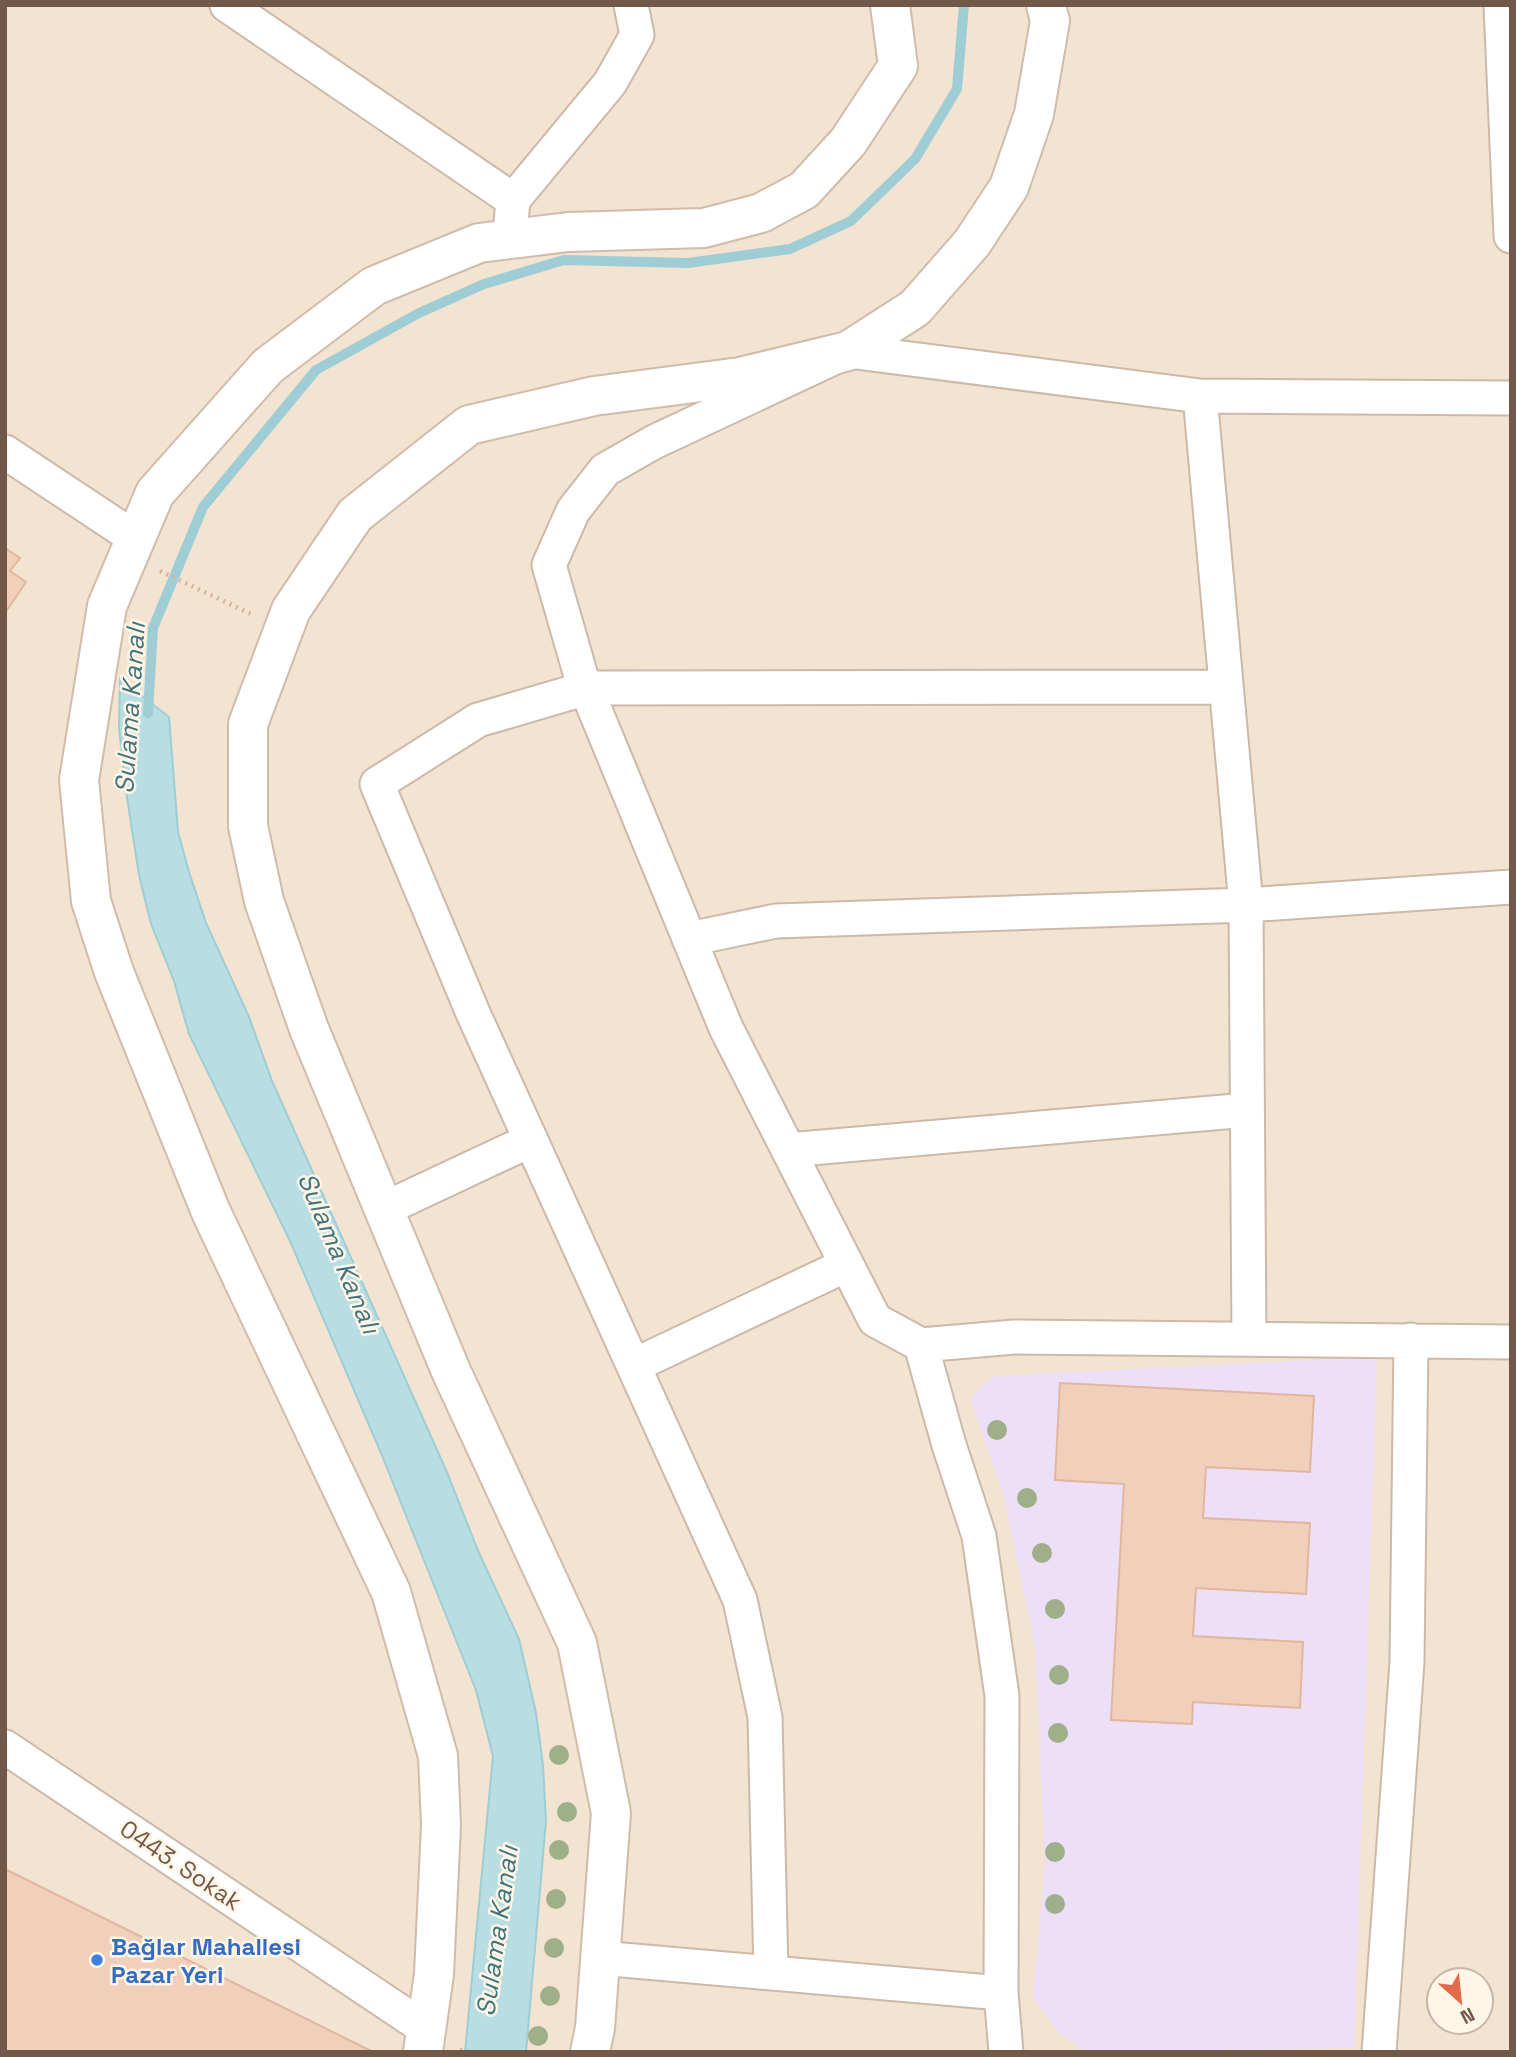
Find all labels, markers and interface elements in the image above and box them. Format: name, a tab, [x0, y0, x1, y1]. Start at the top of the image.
water label: Sulama Kanalı	[107, 620, 153, 795]
water label: Sulama Kanalı	[290, 1167, 389, 1340]
street label: 0443. Sokak	[114, 1813, 248, 1917]
water label: Sulama Kanalı	[468, 1842, 526, 2018]
place label: Bağlar Mahallesi Pazar Yeri	[111, 1931, 301, 1990]
marker: Bağlar Mahallesi Pazar Yeri	[89, 1952, 105, 1968]
north arrow	[1425, 1966, 1495, 2036]
text: N	[1456, 2002, 1479, 2030]

